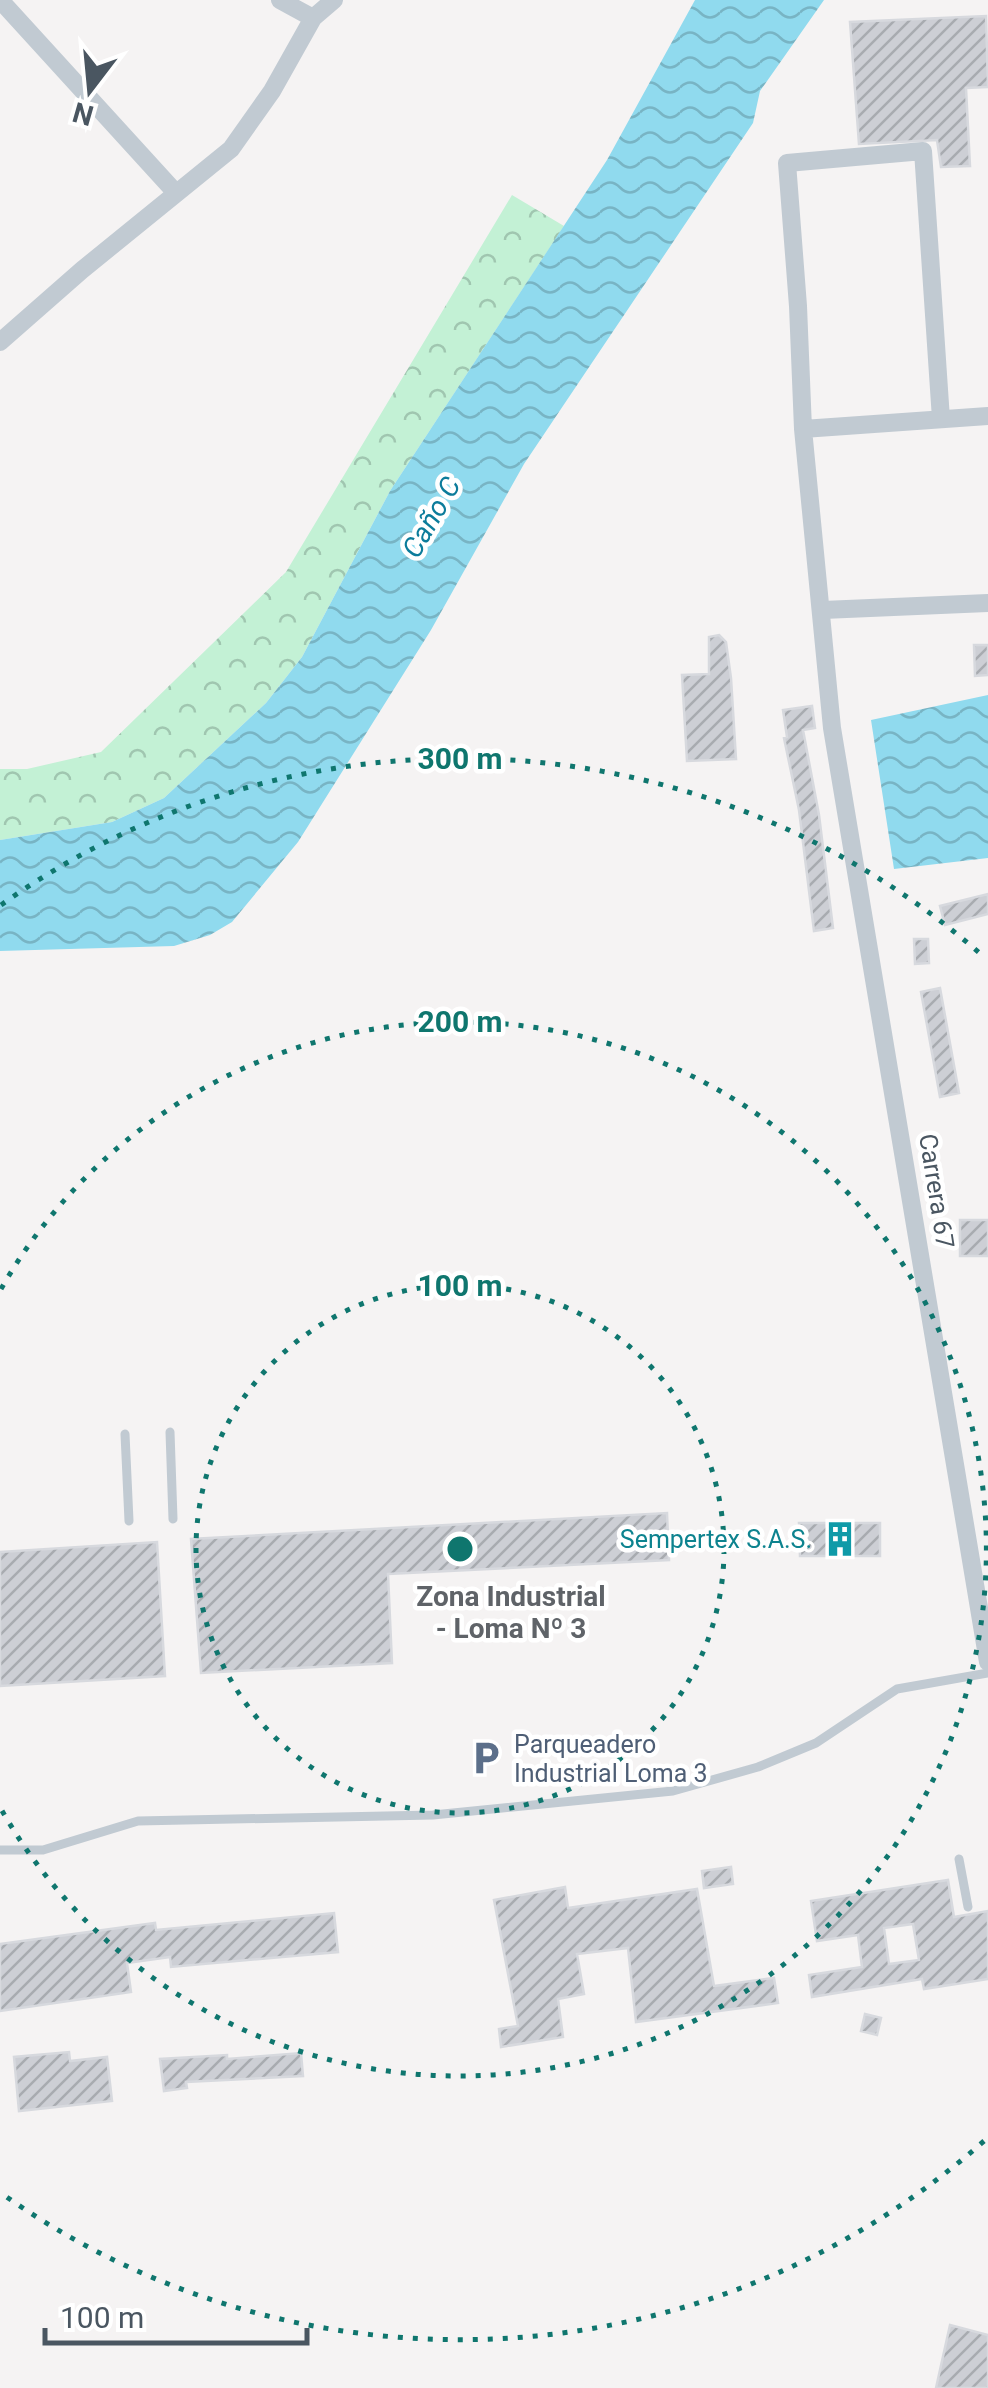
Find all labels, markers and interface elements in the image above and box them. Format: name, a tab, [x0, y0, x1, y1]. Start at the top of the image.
north arrow	[40, 40, 140, 140]
text: N	[69, 95, 97, 132]
water label: Caño C	[395, 471, 468, 563]
text: 300 m	[417, 741, 503, 776]
text: 200 m	[417, 1004, 503, 1039]
street label: Carrera 67	[913, 1132, 960, 1251]
text: 100 m	[417, 1268, 503, 1303]
building icon: Sempertex S.A.S.	[821, 1520, 859, 1558]
place label: Sempertex S.A.S.	[620, 1525, 812, 1554]
centre of rings	[442, 1531, 478, 1567]
district label: Zona Industrial - Loma Nº 3	[416, 1580, 606, 1645]
place label: Parqueadero Industrial Loma 3	[514, 1730, 708, 1788]
parking icon: Parqueadero Industrial Loma 3	[467, 1739, 505, 1777]
scale bar	[45, 2283, 308, 2345]
text: 100 m	[60, 2300, 144, 2335]

